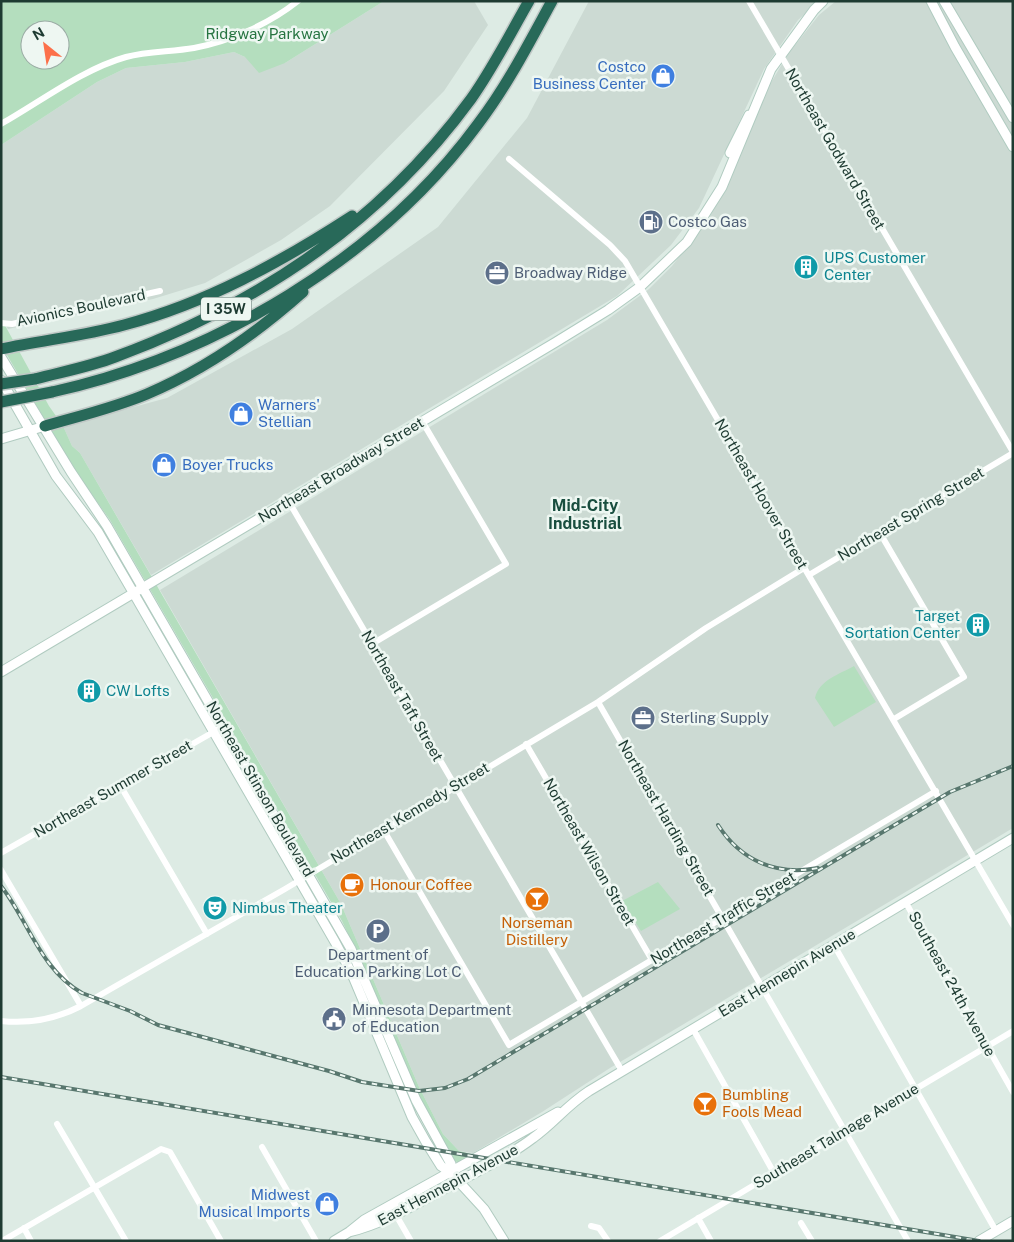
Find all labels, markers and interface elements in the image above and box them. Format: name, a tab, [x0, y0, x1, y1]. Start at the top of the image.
north arrow	[20, 20, 70, 70]
text: N	[30, 24, 47, 43]
park label: Ridgway Parkway	[206, 25, 329, 42]
place label: Costco Business Center	[533, 58, 646, 92]
shop icon: Costco Business Center	[650, 63, 676, 89]
street label: Northeast Godward Street	[782, 65, 889, 233]
fuel station icon: Costco Gas	[638, 209, 664, 235]
place label: Costco Gas	[668, 213, 747, 230]
place label: UPS Customer Center	[824, 249, 926, 283]
building icon: UPS Customer Center	[793, 254, 819, 280]
office icon: Broadway Ridge	[484, 260, 510, 286]
place label: Broadway Ridge	[514, 264, 627, 281]
street label: Avionics Boulevard	[15, 286, 147, 329]
road number: I 35W	[201, 298, 251, 320]
place label: Warners' Stellian	[258, 396, 320, 430]
shop icon: Warners' Stellian	[228, 401, 254, 427]
street label: Northeast Broadway Street	[255, 413, 427, 526]
street label: Northeast Hoover Street	[711, 416, 812, 572]
shop icon: Boyer Trucks	[151, 452, 177, 478]
place label: Boyer Trucks	[182, 456, 273, 473]
street label: Northeast Spring Street	[835, 463, 987, 564]
district label: Mid-City Industrial	[548, 496, 622, 533]
place label: Target Sortation Center	[845, 607, 960, 641]
building icon: Target Sortation Center	[965, 612, 991, 638]
street label: Northeast Taft Street	[358, 627, 447, 764]
building icon: CW Lofts	[76, 678, 102, 704]
place label: CW Lofts	[106, 682, 170, 699]
street label: Northeast Stinson Boulevard	[203, 698, 318, 880]
office icon: Sterling Supply	[630, 705, 656, 731]
place label: Sterling Supply	[660, 709, 769, 726]
street label: Northeast Summer Street	[31, 736, 195, 841]
street label: Northeast Harding Street	[615, 737, 718, 899]
street label: Northeast Kennedy Street	[327, 758, 492, 867]
street label: Northeast Wilson Street	[540, 775, 639, 929]
street label: Northeast Traffic Street	[647, 867, 798, 968]
cafe icon: Honour Coffee	[339, 872, 365, 898]
place label: Honour Coffee	[370, 876, 472, 893]
bar icon: Norseman Distillery	[524, 886, 550, 912]
theatre icon: Nimbus Theater	[202, 895, 228, 921]
place label: Nimbus Theater	[232, 899, 343, 916]
street label: Southeast 24th Avenue	[905, 908, 999, 1059]
place label: Norseman Distillery	[501, 914, 573, 948]
parking icon: Department of Education Parking Lot C	[365, 918, 391, 944]
street label: East Hennepin Avenue	[715, 925, 858, 1020]
place label: Department of Education Parking Lot C	[295, 946, 461, 980]
place label: Minnesota Department of Education	[352, 1001, 512, 1035]
public building icon: Minnesota Department of Education	[321, 1006, 347, 1032]
street label: Southeast Talmage Avenue	[750, 1079, 922, 1192]
place label: Bumbling Fools Mead	[722, 1086, 802, 1120]
bar icon: Bumbling Fools Mead	[692, 1091, 718, 1117]
street label: East Hennepin Avenue	[375, 1140, 521, 1229]
place label: Midwest Musical Imports	[198, 1186, 310, 1220]
shop icon: Midwest Musical Imports	[314, 1191, 340, 1217]

